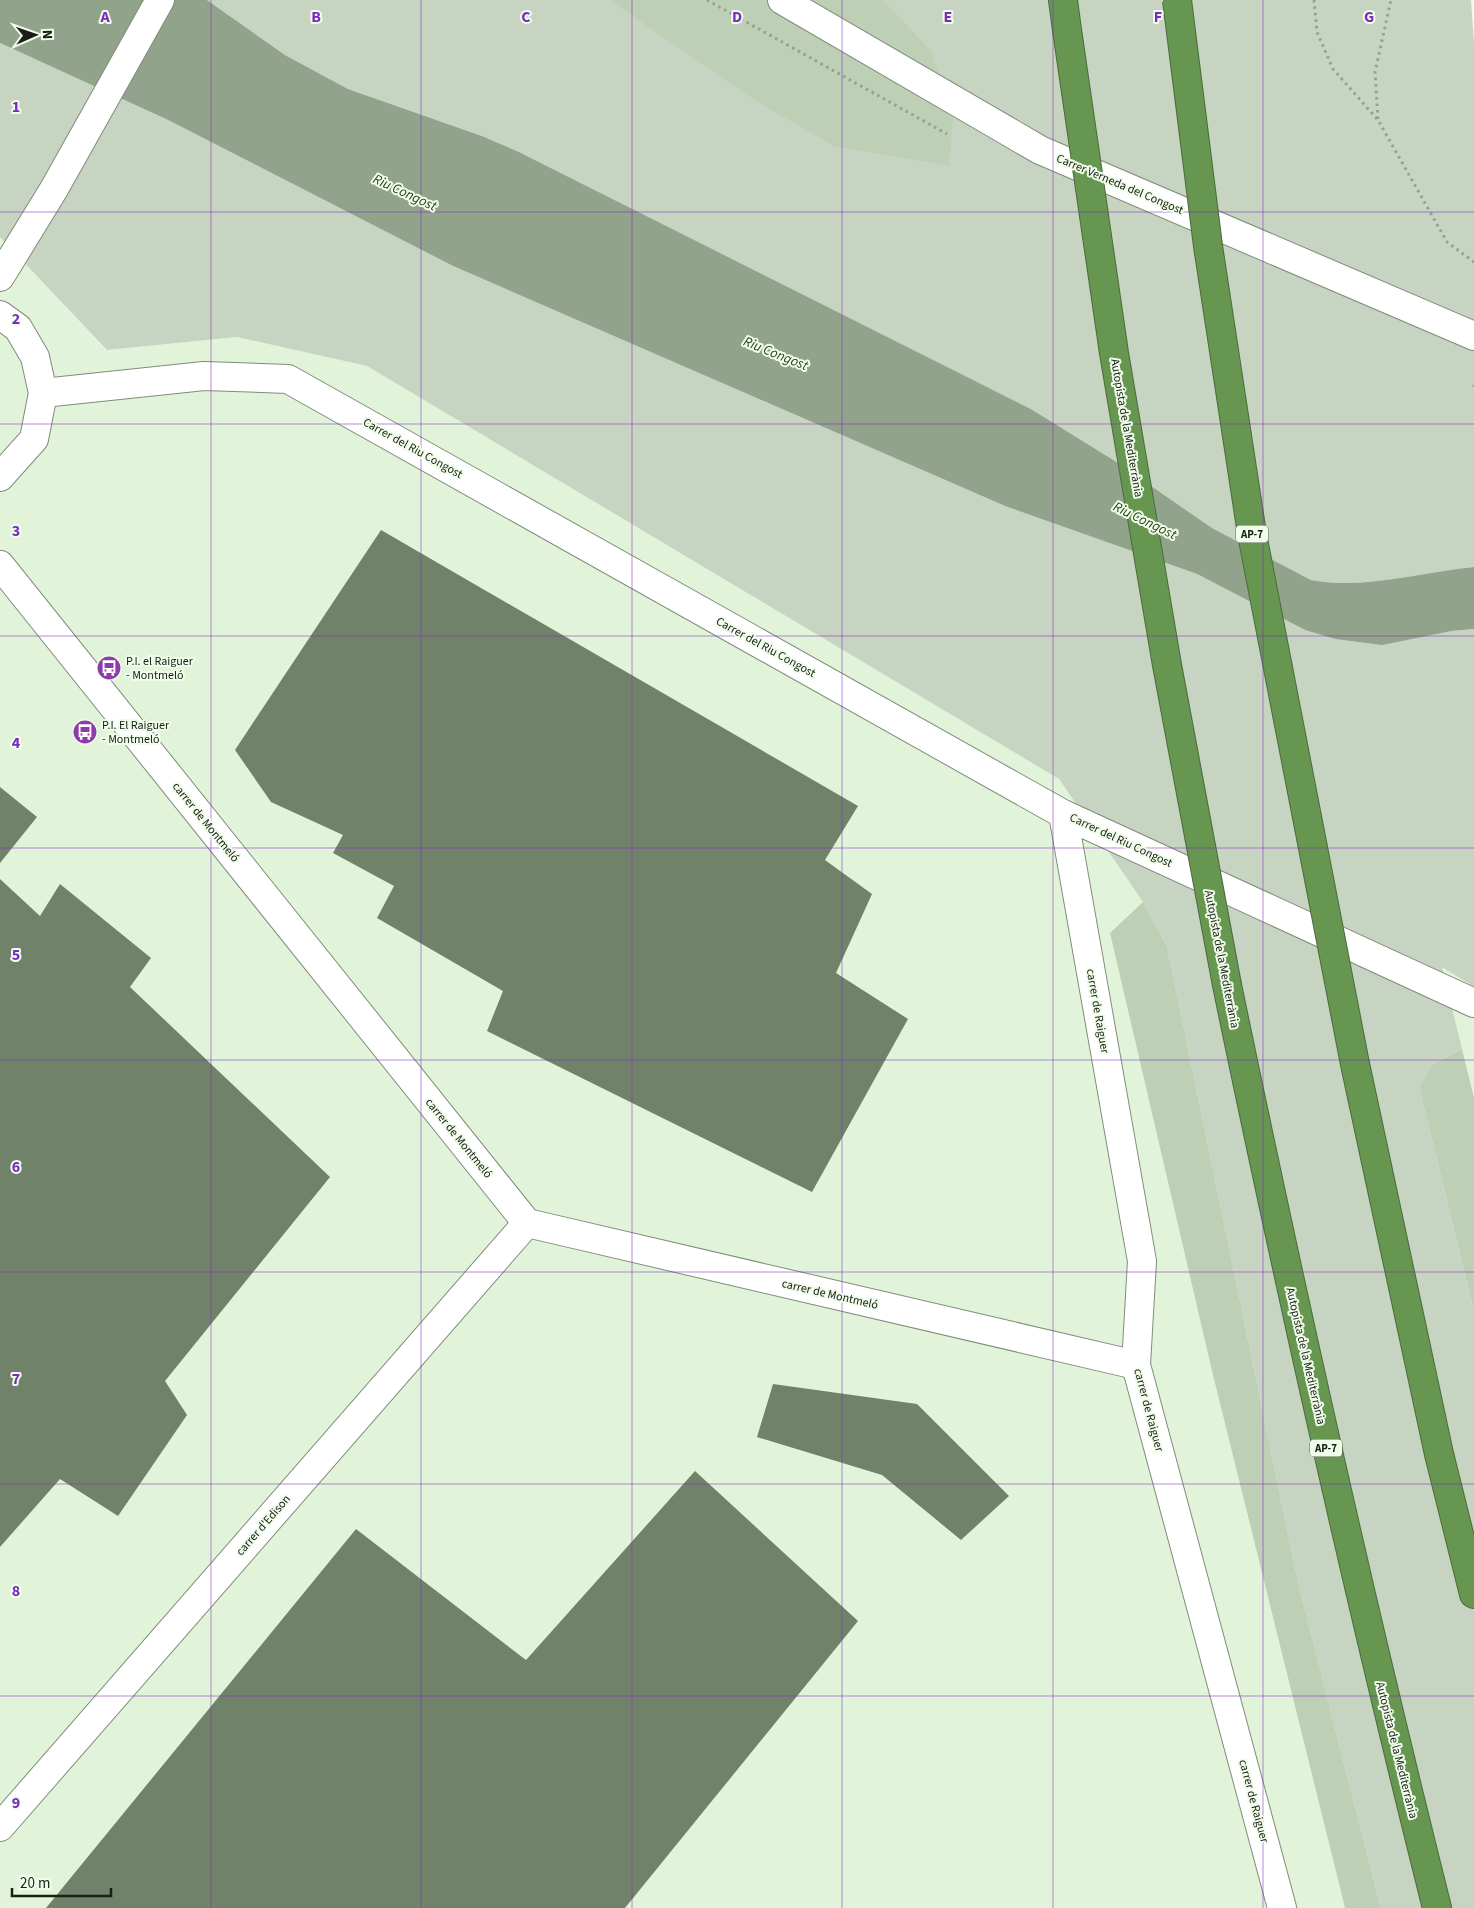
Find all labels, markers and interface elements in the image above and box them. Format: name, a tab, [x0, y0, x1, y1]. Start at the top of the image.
text: A	[99, 6, 110, 28]
text: B	[311, 6, 321, 28]
text: C	[521, 6, 531, 28]
text: D	[732, 6, 742, 28]
text: E	[944, 6, 952, 28]
text: F	[1154, 6, 1162, 28]
text: G	[1364, 6, 1374, 28]
north arrow	[10, 10, 60, 60]
text: N	[37, 30, 57, 40]
text: 1	[12, 96, 20, 118]
street label: Carrer Verneda del Congost	[1054, 150, 1186, 219]
water label: Riu Congost	[369, 169, 440, 217]
text: 2	[12, 308, 20, 330]
water label: Riu Congost	[740, 332, 811, 376]
street label: Autopista de la Mediterrània	[1106, 358, 1147, 499]
street label: Carrer del Riu Congost	[360, 414, 466, 483]
water label: Riu Congost	[1110, 497, 1180, 545]
text: 3	[12, 520, 20, 542]
road number: AP-7	[1236, 526, 1268, 542]
street label: Carrer del Riu Congost	[713, 613, 819, 682]
place label: P.I. el Raiguer - Montmeló	[126, 653, 194, 684]
bus stop icon: P.I. el Raiguer - Montmeló	[96, 655, 122, 681]
place label: P.I. El Raiguer - Montmeló	[102, 717, 170, 748]
bus stop icon: P.I. El Raiguer - Montmeló	[72, 719, 98, 745]
text: 4	[12, 732, 21, 754]
street label: carrer de Montmeló	[168, 779, 243, 866]
street label: Carrer del Riu Congost	[1067, 809, 1175, 872]
street label: Autopista de la Mediterrània	[1200, 889, 1243, 1030]
text: 5	[12, 944, 20, 966]
street label: carrer de Raiguer	[1082, 967, 1113, 1056]
street label: carrer de Montmeló	[421, 1095, 496, 1182]
text: 6	[12, 1156, 20, 1178]
street label: carrer de Montmeló	[780, 1275, 880, 1314]
street label: Autopista de la Mediterrània	[1281, 1286, 1330, 1426]
street label: carrer de Raiguer	[1129, 1367, 1168, 1454]
text: 7	[12, 1368, 20, 1390]
road number: AP-7	[1310, 1440, 1342, 1456]
street label: carrer d'Edison	[232, 1491, 295, 1559]
text: 8	[12, 1580, 20, 1602]
street label: Autopista de la Mediterrània	[1371, 1680, 1422, 1820]
street label: carrer de Raiguer	[1234, 1758, 1273, 1845]
text: 9	[12, 1792, 20, 1814]
scale bar	[12, 1866, 111, 1898]
text: 20 m	[20, 1873, 50, 1894]

